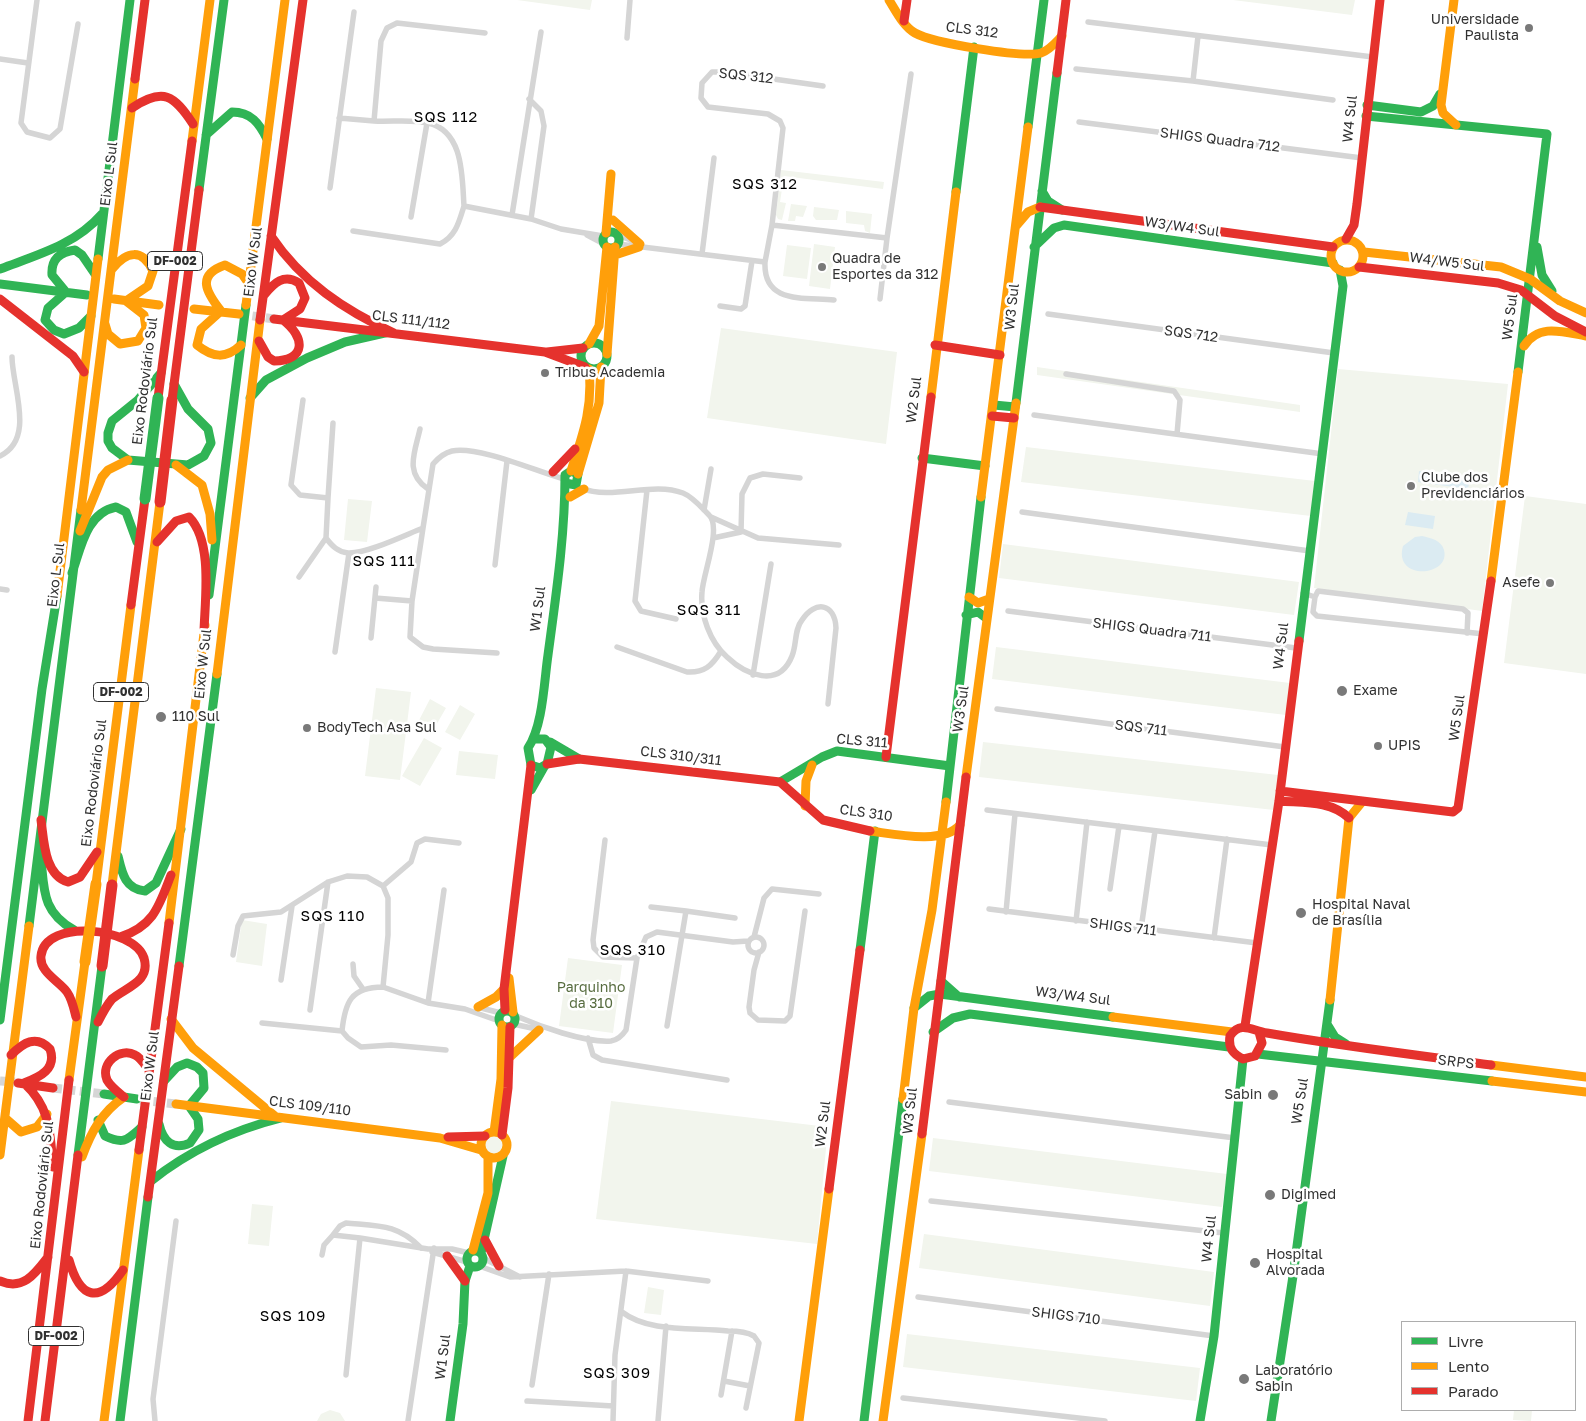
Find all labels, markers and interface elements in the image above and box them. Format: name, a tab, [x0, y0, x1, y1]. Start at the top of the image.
place label: Universidade Paulista	[1431, 12, 1519, 44]
street label: CLS 312	[945, 18, 999, 42]
marker: Universidade Paulista	[1523, 22, 1535, 34]
street label: SQS 312	[718, 65, 774, 87]
street label: W4 Sul	[1339, 95, 1361, 143]
district label: SQS 112	[413, 108, 479, 126]
street label: SHIGS Quadra 712	[1159, 124, 1281, 156]
street label: Eixo L Sul	[97, 141, 121, 207]
district label: SQS 312	[731, 175, 799, 193]
street label: W3/W4 Sul	[1143, 213, 1221, 241]
street label: Eixo W Sul	[240, 226, 266, 298]
street label: W4/W5 Sul	[1408, 249, 1486, 275]
place label: Quadra de Esportes da 312	[832, 251, 938, 284]
road number: DF-002	[148, 252, 202, 270]
marker: Quadra de Esportes da 312	[816, 261, 828, 273]
street label: W3 Sul	[1001, 283, 1023, 331]
street label: W5 Sul	[1499, 293, 1521, 341]
street label: CLS 111/112	[371, 307, 451, 333]
street label: Eixo Rodoviário Sul	[129, 316, 161, 446]
street label: SQS 712	[1163, 322, 1219, 346]
place label: Tribus Academia	[555, 365, 665, 381]
marker: Tribus Academia	[539, 367, 551, 379]
street label: W2 Sul	[903, 376, 925, 424]
place label: Clube dos Previdenciários	[1421, 470, 1525, 502]
marker: Clube dos Previdenciários	[1405, 480, 1417, 492]
street label: Eixo L Sul	[44, 542, 68, 608]
district label: SQS 111	[352, 552, 416, 570]
place label: Asefe	[1502, 575, 1540, 591]
marker: Asefe	[1544, 577, 1556, 589]
street label: W1 Sul	[527, 585, 549, 633]
district label: SQS 311	[676, 601, 742, 619]
street label: SHIGS Quadra 711	[1092, 614, 1212, 646]
street label: W4 Sul	[1270, 621, 1292, 671]
street label: Eixo W Sul	[191, 628, 215, 700]
road number: DF-002	[94, 682, 148, 702]
place label: Exame	[1353, 683, 1398, 699]
marker: Exame	[1335, 684, 1349, 698]
street label: W3 Sul	[949, 685, 973, 733]
street label: W5 Sul	[1445, 694, 1469, 742]
place label: 110 Sul	[172, 709, 220, 725]
marker: 110 Sul	[154, 710, 168, 724]
street label: SQS 711	[1114, 716, 1168, 740]
street label: Eixo Rodoviário Sul	[78, 718, 110, 848]
place label: BodyTech Asa Sul	[317, 720, 437, 736]
marker: BodyTech Asa Sul	[301, 722, 313, 734]
street label: CLS 311	[836, 730, 888, 752]
place label: UPIS	[1388, 738, 1421, 754]
marker: UPIS	[1372, 740, 1384, 752]
street label: CLS 310/311	[639, 743, 723, 769]
street label: CLS 310	[838, 801, 894, 825]
place label: Hospital Naval de Brasília	[1312, 897, 1410, 930]
marker: Hospital Naval de Brasília	[1294, 906, 1308, 920]
district label: SQS 110	[300, 907, 366, 925]
street label: SHIGS 711	[1089, 915, 1157, 939]
district label: SQS 310	[599, 941, 667, 959]
park label: Parquinho da 310	[557, 980, 625, 1012]
street label: W3/W4 Sul	[1034, 983, 1112, 1009]
street label: Eixo W Sul	[137, 1030, 163, 1102]
street label: SRPS	[1437, 1051, 1475, 1073]
street label: W5 Sul	[1288, 1076, 1312, 1126]
street label: W3 Sul	[899, 1087, 921, 1135]
place label: Sabin	[1224, 1087, 1262, 1103]
marker: Sabin	[1266, 1088, 1280, 1102]
street label: CLS 109/110	[268, 1093, 352, 1119]
street label: W2 Sul	[812, 1100, 834, 1148]
street label: Eixo Rodoviário Sul	[27, 1120, 57, 1250]
place label: Digimed	[1281, 1187, 1336, 1203]
marker: Digimed	[1263, 1188, 1277, 1202]
street label: W4 Sul	[1198, 1215, 1220, 1263]
place label: Hospital Alvorada	[1266, 1247, 1325, 1280]
marker: Hospital Alvorada	[1248, 1256, 1262, 1270]
street label: SHIGS 710	[1031, 1303, 1101, 1329]
district label: SQS 109	[259, 1307, 327, 1325]
legend	[1401, 1321, 1576, 1411]
road number: DF-002	[28, 1326, 84, 1345]
text: Livre	[1448, 1332, 1483, 1350]
street label: W1 Sul	[432, 1333, 454, 1381]
text: Lento	[1448, 1357, 1489, 1375]
place label: Laboratório Sabin	[1255, 1363, 1333, 1395]
district label: SQS 309	[582, 1364, 652, 1382]
marker: Laboratório Sabin	[1237, 1372, 1251, 1386]
text: Parado	[1448, 1382, 1499, 1400]

